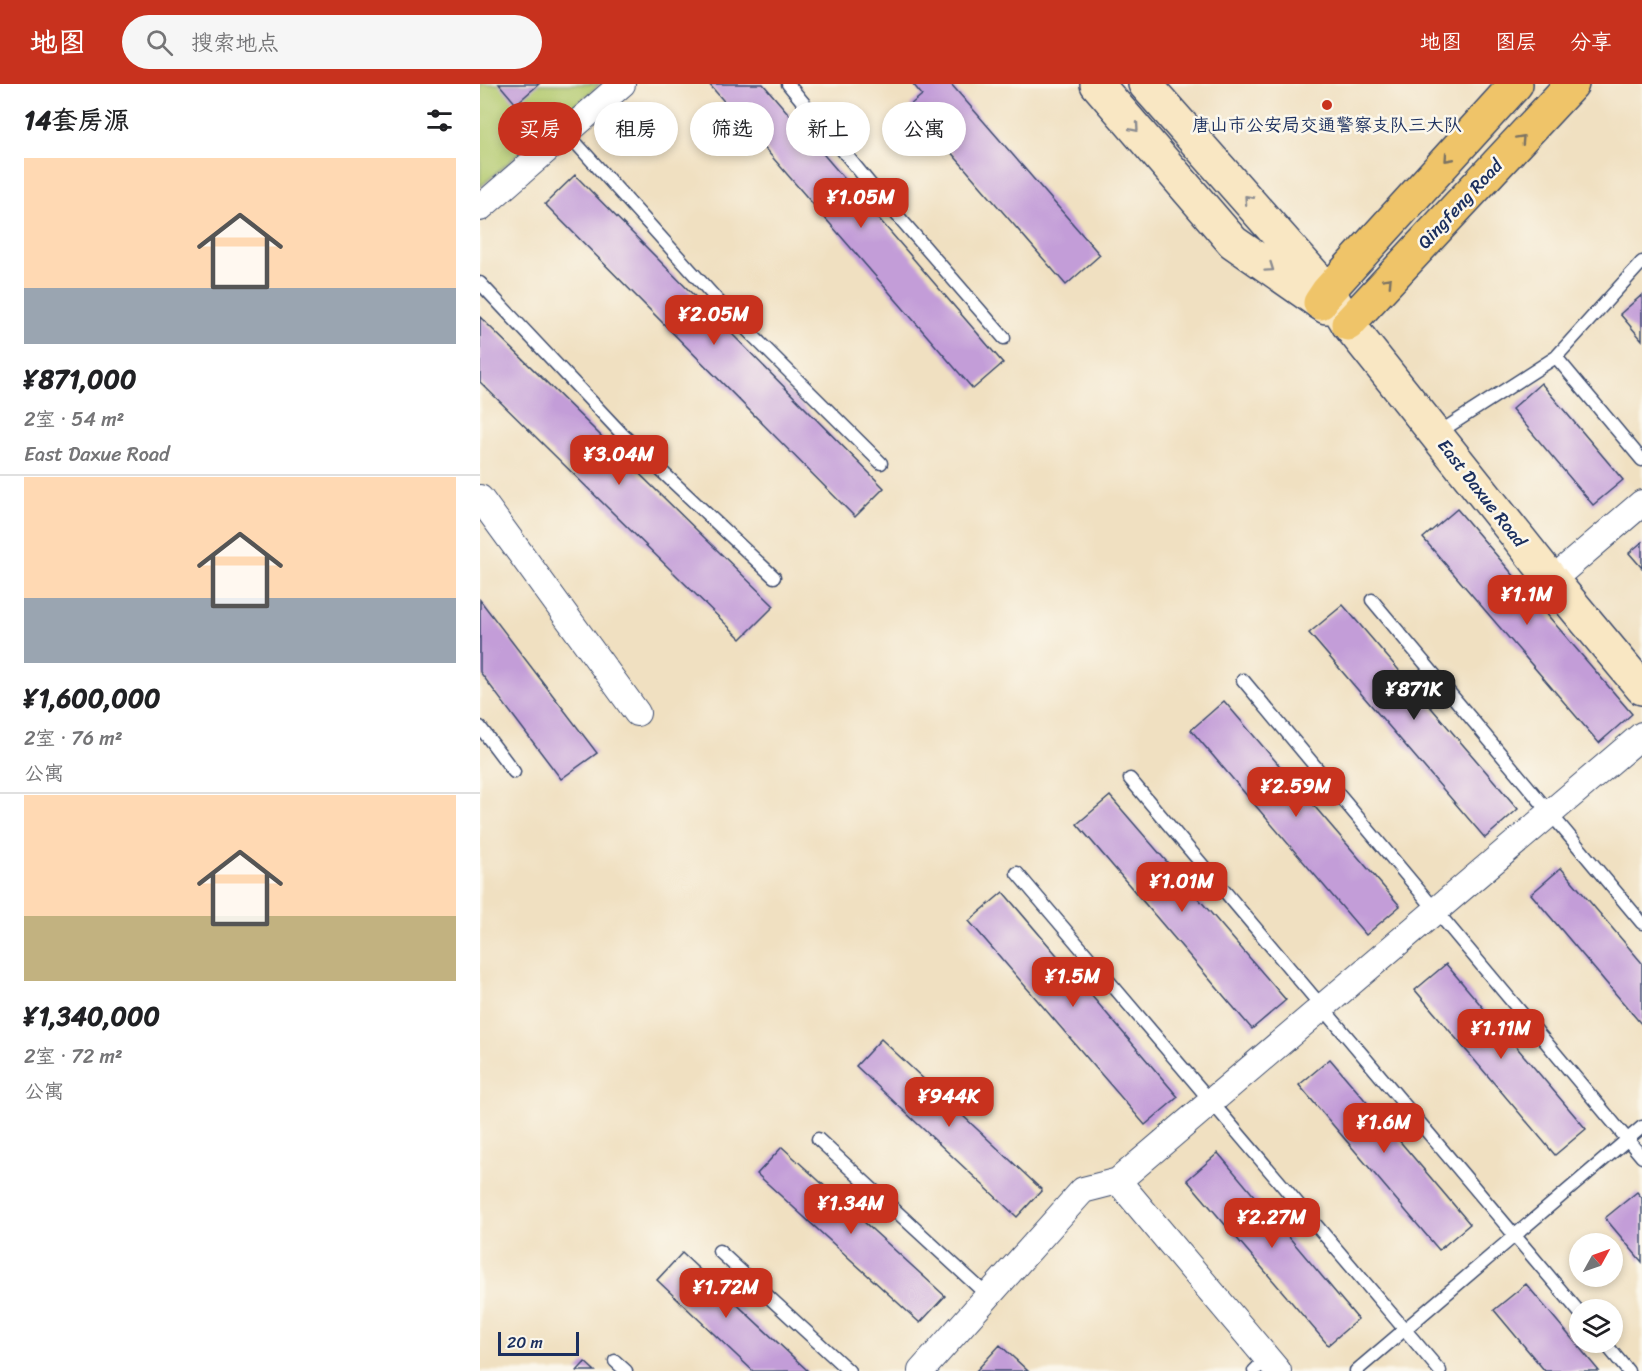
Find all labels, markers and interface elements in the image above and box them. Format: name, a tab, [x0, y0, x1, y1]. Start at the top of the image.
search box	[122, 15, 542, 69]
text: 地图	[30, 18, 86, 67]
text: 搜索地点	[191, 23, 279, 62]
text: 地图	[1420, 23, 1462, 61]
text: 图层	[1495, 23, 1537, 61]
text: 分享	[1570, 23, 1612, 61]
icon: search	[143, 26, 176, 59]
text: 14套房源	[24, 97, 129, 143]
marker: 唐山市公安局交通警察支队三大队	[1320, 98, 1334, 112]
chip: 买房	[498, 102, 582, 156]
chip: 租房	[594, 102, 678, 156]
chip: 筛选	[690, 102, 774, 156]
chip: 新上	[786, 102, 870, 156]
chip: 公寓	[882, 102, 966, 156]
icon: filters	[423, 104, 456, 137]
place label: 唐山市公安局交通警察支队三大队	[1192, 109, 1462, 141]
one-way arrow	[1128, 121, 1139, 132]
one-way arrow	[1514, 135, 1525, 146]
street label: Qingfeng Road	[1409, 150, 1512, 257]
one-way arrow	[1445, 151, 1456, 162]
pin: ¥1.05M	[812, 178, 910, 229]
text: ¥1.05M	[828, 180, 894, 215]
one-way arrow	[1244, 195, 1255, 206]
icon: home	[186, 197, 294, 305]
one-way arrow	[1264, 261, 1275, 272]
one-way arrow	[1381, 278, 1392, 288]
pin: ¥2.05M	[665, 295, 763, 346]
text: ¥2.05M	[679, 297, 749, 332]
text: ¥871,000	[24, 356, 136, 402]
text: 2室 · 54 m²	[24, 402, 124, 437]
street label: East Daxue Road	[1429, 432, 1536, 556]
pin: ¥3.04M	[570, 435, 668, 486]
text: East Daxue Road	[24, 437, 170, 472]
text: ¥3.04M	[584, 437, 654, 472]
icon: home	[186, 516, 294, 624]
pin: ¥1.1M	[1485, 575, 1569, 626]
text: ¥1.1M	[1502, 577, 1552, 612]
pin: ¥871K	[1372, 670, 1456, 721]
text: ¥871K	[1386, 672, 1442, 707]
text: ¥1,600,000	[24, 675, 161, 721]
text: 2室 · 76 m²	[24, 721, 123, 756]
text: 公寓	[24, 756, 64, 791]
pin: ¥2.59M	[1247, 767, 1345, 818]
text: ¥2.59M	[1261, 769, 1331, 804]
icon: home	[186, 834, 294, 942]
pin: ¥1.01M	[1133, 862, 1231, 913]
text: ¥1.01M	[1150, 864, 1214, 899]
pin: ¥1.5M	[1031, 957, 1115, 1008]
text: ¥1.5M	[1046, 959, 1100, 994]
text: ¥1,340,000	[24, 993, 160, 1039]
pin: ¥1.11M	[1452, 1009, 1550, 1060]
text: ¥1.11M	[1471, 1011, 1531, 1046]
text: 2室 · 72 m²	[24, 1039, 123, 1074]
text: 公寓	[24, 1074, 64, 1109]
pin: ¥944K	[907, 1077, 991, 1128]
text: ¥944K	[919, 1079, 979, 1114]
pin: ¥1.6M	[1342, 1103, 1426, 1154]
text: ¥1.6M	[1357, 1105, 1411, 1140]
pin: ¥1.34M	[802, 1184, 900, 1235]
text: ¥1.34M	[818, 1186, 884, 1221]
pin: ¥2.27M	[1223, 1198, 1321, 1249]
text: ¥2.27M	[1238, 1200, 1306, 1235]
north arrow	[1569, 1233, 1623, 1287]
map controls	[1569, 1233, 1623, 1353]
pin: ¥1.72M	[677, 1268, 775, 1319]
text: ¥1.72M	[694, 1270, 759, 1305]
button: layers	[1569, 1299, 1623, 1353]
text: 20 m	[507, 1328, 543, 1357]
scale bar	[498, 1329, 579, 1356]

